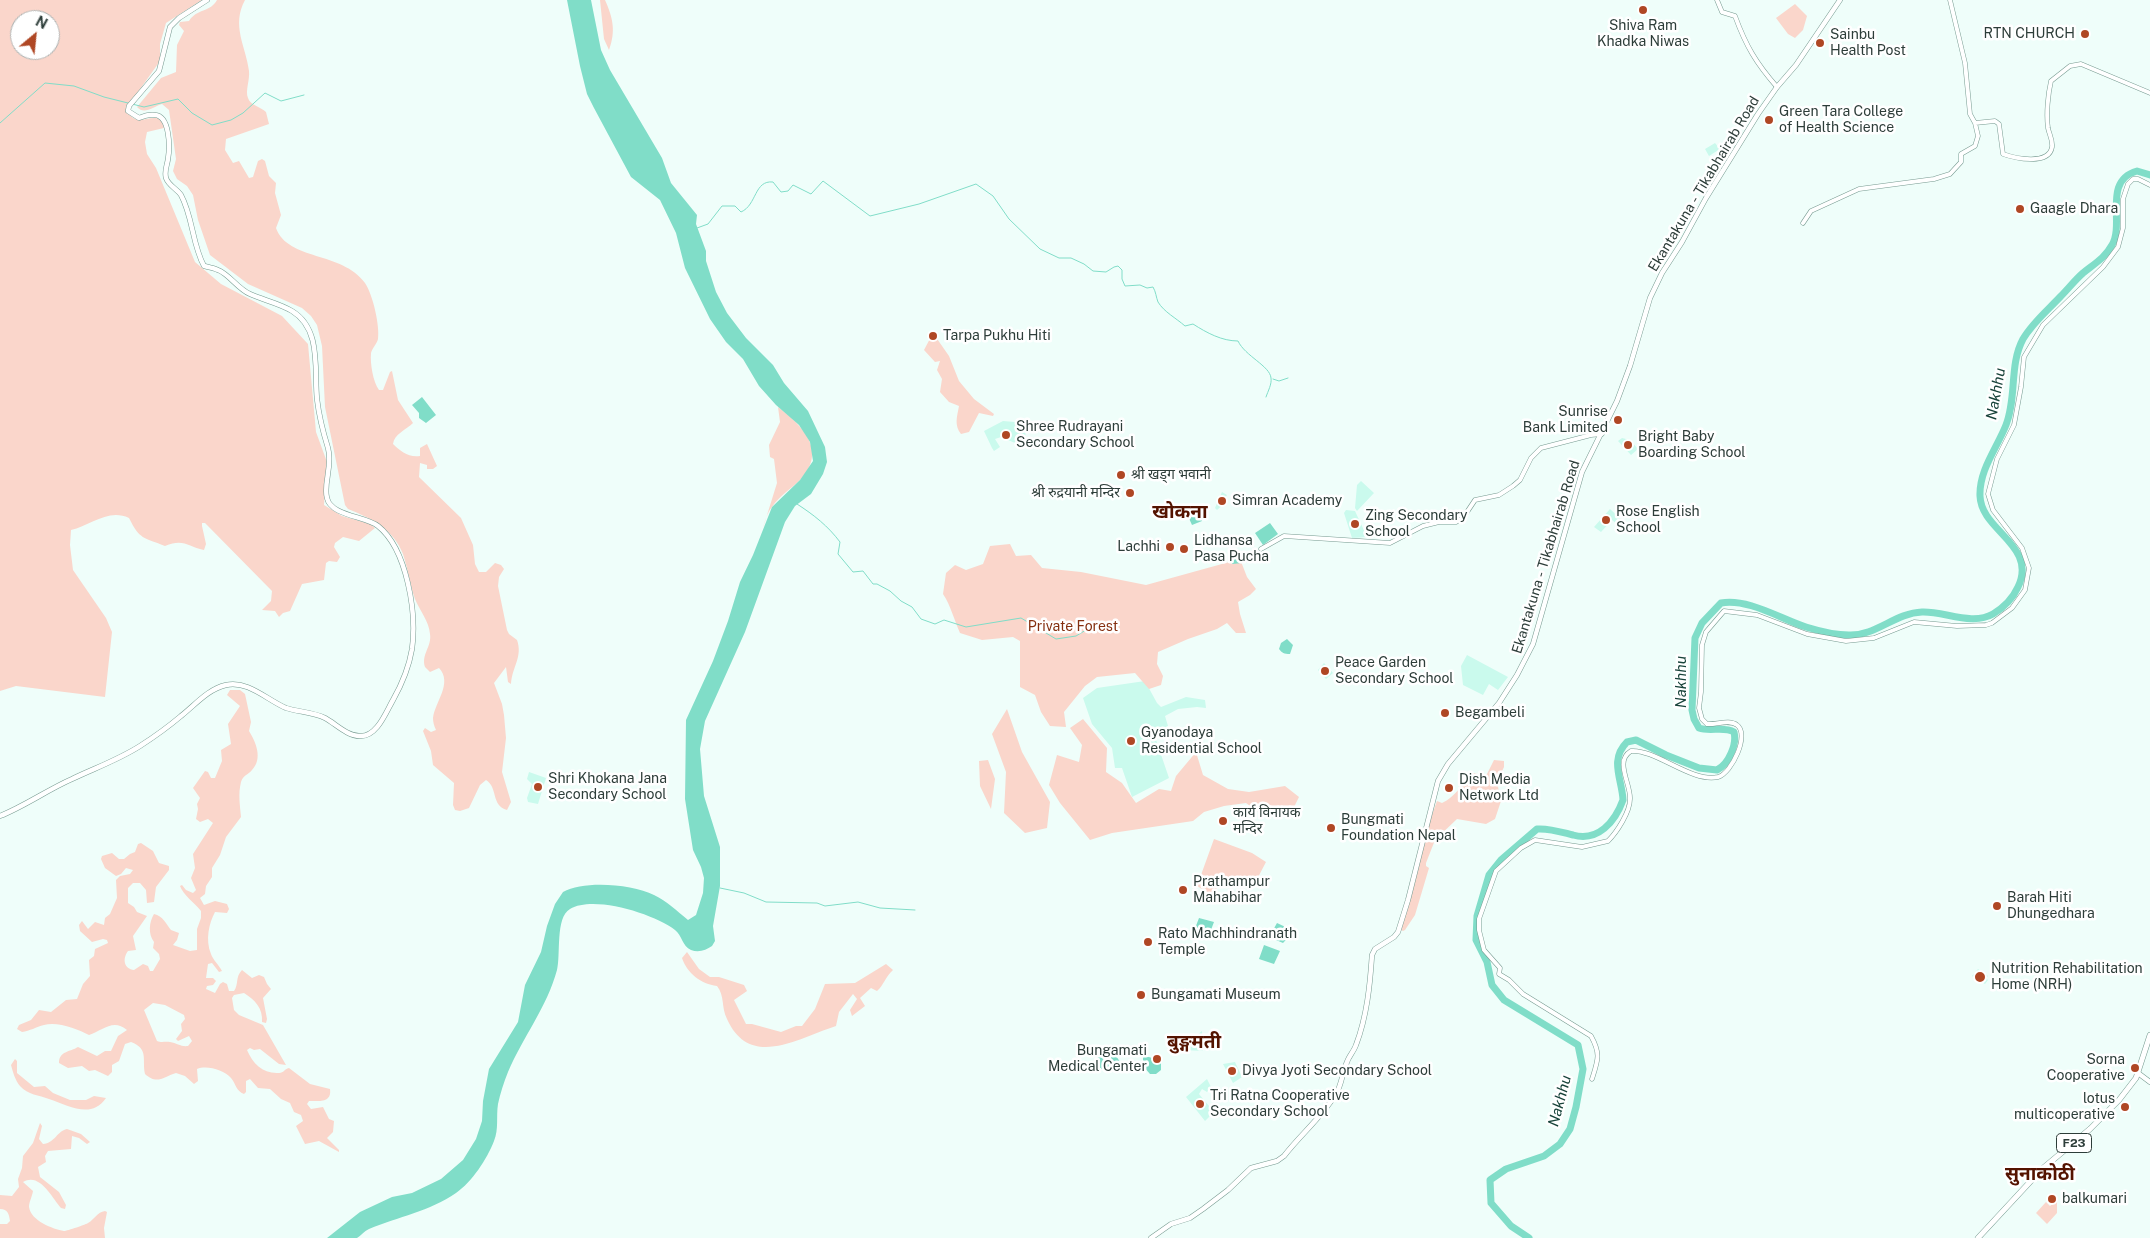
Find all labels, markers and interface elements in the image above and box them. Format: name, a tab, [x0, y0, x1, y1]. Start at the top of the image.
marker: Shiva Ram Khadka Niwas	[1637, 4, 1649, 16]
north arrow	[10, 10, 60, 60]
text: N	[33, 13, 50, 32]
place label: Shiva Ram Khadka Niwas	[1597, 18, 1689, 50]
place label: RTN CHURCH	[1984, 26, 2075, 42]
place label: Sainbu Health Post	[1830, 27, 1906, 59]
marker: RTN CHURCH	[2079, 28, 2091, 40]
marker: Sainbu Health Post	[1814, 37, 1826, 49]
street label: Ekantakuna - Tikabhairab Road	[1645, 93, 1763, 275]
place label: Green Tara College of Health Science	[1779, 104, 1903, 136]
marker: Green Tara College of Health Science	[1763, 114, 1775, 126]
place label: Gaagle Dhara	[2030, 201, 2118, 217]
marker: Gaagle Dhara	[2014, 203, 2026, 215]
place label: Tarpa Pukhu Hiti	[943, 328, 1051, 344]
marker: Tarpa Pukhu Hiti	[927, 330, 939, 342]
water label: Nakhhu	[1983, 367, 2009, 421]
place label: Sunrise Bank Limited	[1523, 404, 1608, 437]
marker: Sunrise Bank Limited	[1612, 414, 1624, 426]
place label: Shree Rudrayani Secondary School	[1016, 419, 1135, 452]
marker: Shree Rudrayani Secondary School	[1000, 429, 1012, 441]
place label: Bright Baby Boarding School	[1638, 429, 1746, 462]
marker: Bright Baby Boarding School	[1622, 439, 1634, 451]
street label: Ekantakuna - Tikabhairab Road	[1509, 458, 1583, 656]
place label: श्री खड्ग भवानी	[1131, 467, 1211, 483]
marker: श्री खड्ग भवानी	[1115, 469, 1127, 481]
place label: श्री रुद्रयानी मन्दिर	[1031, 485, 1120, 501]
marker: श्री रुद्रयानी मन्दिर	[1124, 487, 1136, 499]
place label: Simran Academy	[1232, 493, 1342, 509]
marker: Simran Academy	[1216, 495, 1228, 507]
district label: खोकना	[1152, 501, 1208, 523]
place label: Rose English School	[1616, 504, 1700, 536]
place label: Zing Secondary School	[1365, 508, 1468, 540]
marker: Rose English School	[1600, 514, 1612, 526]
marker: Zing Secondary School	[1349, 518, 1361, 530]
place label: Lidhansa Pasa Pucha	[1194, 533, 1269, 566]
place label: Lachhi	[1117, 539, 1160, 555]
marker: Lachhi	[1164, 541, 1176, 553]
marker: Lidhansa Pasa Pucha	[1178, 543, 1190, 555]
park label: Private Forest	[1028, 619, 1118, 635]
place label: Peace Garden Secondary School	[1335, 655, 1454, 688]
water label: Nakhhu	[1672, 656, 1690, 708]
marker: Peace Garden Secondary School	[1319, 665, 1331, 677]
place label: Begambeli	[1455, 705, 1525, 721]
marker: Begambeli	[1439, 707, 1451, 719]
place label: Gyanodaya Residential School	[1141, 725, 1262, 758]
marker: Gyanodaya Residential School	[1125, 735, 1137, 747]
place label: Shri Khokana Jana Secondary School	[548, 771, 667, 804]
place label: Dish Media Network Ltd	[1459, 772, 1539, 804]
marker: Shri Khokana Jana Secondary School	[532, 781, 544, 793]
marker: Dish Media Network Ltd	[1443, 782, 1455, 794]
place label: कार्य विनायक मन्दिर	[1233, 805, 1301, 838]
place label: Bungmati Foundation Nepal	[1341, 812, 1456, 844]
marker: कार्य विनायक मन्दिर	[1217, 815, 1229, 827]
marker: Bungmati Foundation Nepal	[1325, 822, 1337, 834]
place label: Prathampur Mahabihar	[1193, 874, 1270, 906]
marker: Prathampur Mahabihar	[1177, 884, 1189, 896]
place label: Barah Hiti Dhungedhara	[2007, 890, 2095, 922]
marker: Barah Hiti Dhungedhara	[1991, 900, 2003, 912]
place label: Rato Machhindranath Temple	[1158, 926, 1297, 959]
marker: Rato Machhindranath Temple	[1142, 936, 1154, 948]
place label: Nutrition Rehabilitation Home (NRH)	[1991, 961, 2143, 994]
marker: Nutrition Rehabilitation Home (NRH)	[1973, 970, 1987, 984]
place label: Bungamati Museum	[1151, 987, 1281, 1003]
marker: Bungamati Museum	[1135, 989, 1147, 1001]
district label: बुङ्गमती	[1167, 1031, 1221, 1053]
place label: Bungamati Medical Center	[1048, 1043, 1147, 1076]
place label: Sorna Cooperative	[2047, 1052, 2125, 1084]
marker: Bungamati Medical Center	[1151, 1053, 1163, 1065]
marker: Sorna Cooperative	[2129, 1062, 2141, 1074]
place label: Divya Jyoti Secondary School	[1242, 1063, 1432, 1079]
marker: Divya Jyoti Secondary School	[1226, 1065, 1238, 1077]
water label: Nakhhu	[1545, 1073, 1575, 1129]
place label: Tri Ratna Cooperative Secondary School	[1210, 1088, 1350, 1120]
place label: lotus multicoperative	[2014, 1091, 2115, 1124]
marker: Tri Ratna Cooperative Secondary School	[1194, 1098, 1206, 1110]
marker: lotus multicoperative	[2119, 1101, 2131, 1113]
road number: F23	[2056, 1134, 2092, 1152]
district label: सुनाकोठी	[2005, 1163, 2075, 1185]
place label: balkumari	[2062, 1191, 2127, 1207]
marker: balkumari	[2046, 1193, 2058, 1205]

